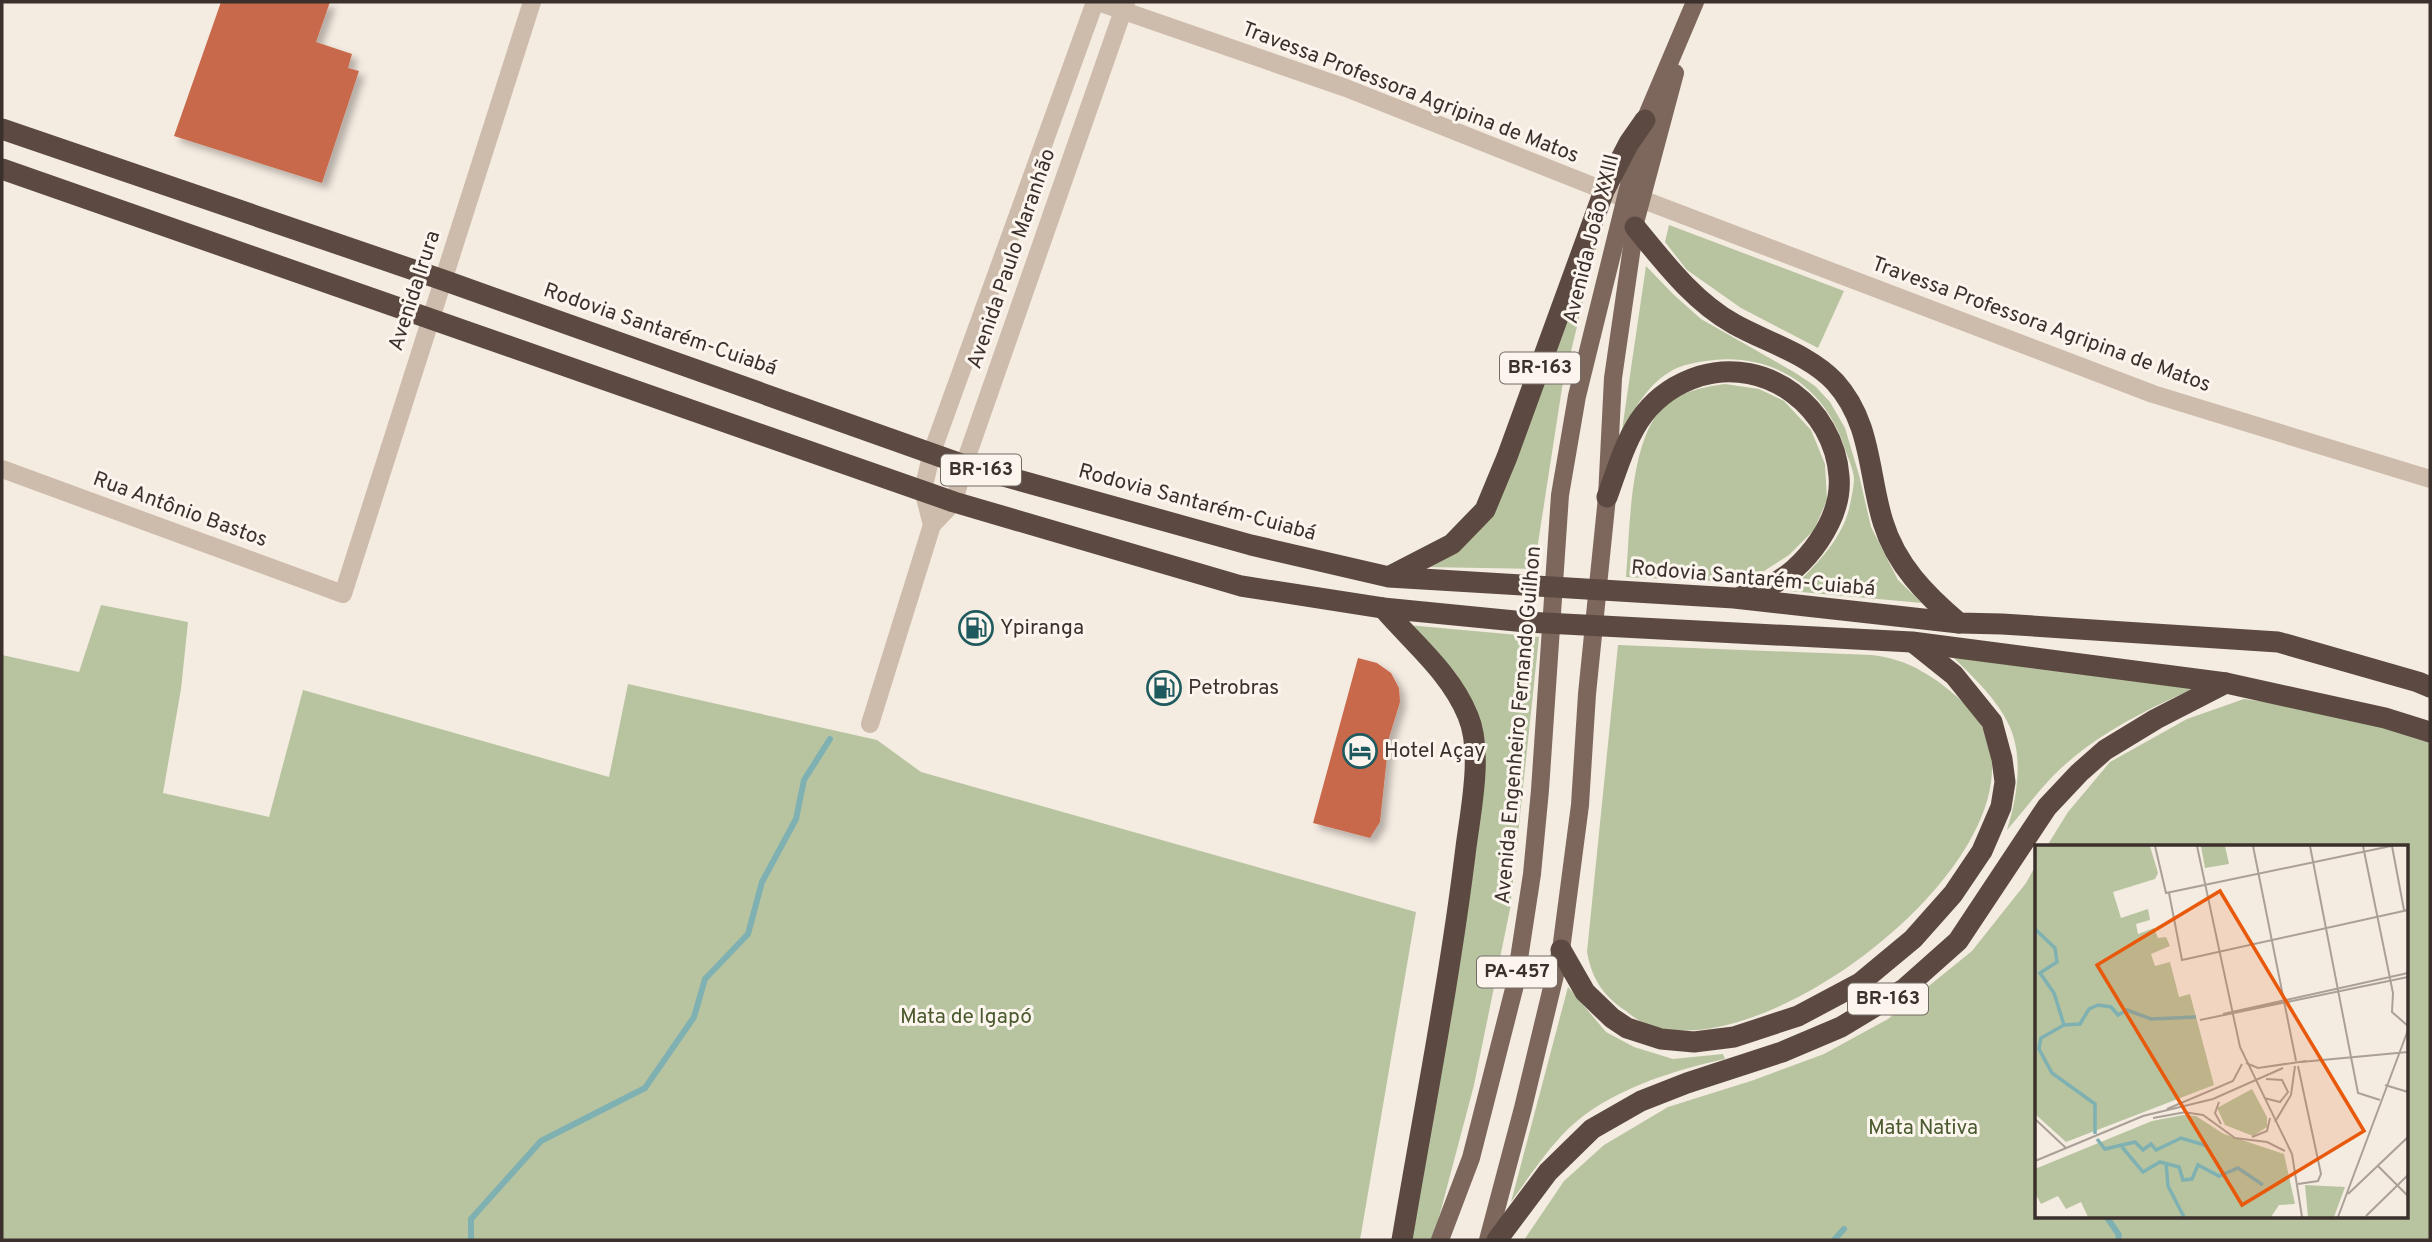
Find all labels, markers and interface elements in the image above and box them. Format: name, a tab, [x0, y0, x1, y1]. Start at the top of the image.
street label: Travessa Professora Agripina de Matos	[1238, 16, 1582, 170]
street label: Avenida Paulo Maranhão	[962, 145, 1062, 373]
street label: Avenida João XXIII	[1558, 151, 1626, 327]
street label: Avenida Irura	[383, 227, 447, 355]
street label: Travessa Professora Agripina de Matos	[1868, 251, 2214, 399]
street label: Rodovia Santarém-Cuiabá	[540, 277, 780, 383]
road number: BR-163	[1500, 352, 1580, 384]
road number: BR-163	[941, 454, 1021, 485]
street label: Rodovia Santarém-Cuiabá	[1075, 458, 1319, 548]
street label: Rua Antônio Bastos	[89, 466, 271, 554]
street label: Avenida Engenheiro Fernando Guilhon	[1490, 545, 1548, 905]
street label: Rodovia Santarém-Cuiabá	[1630, 555, 1876, 603]
fuel station icon: Ypiranga	[957, 609, 995, 647]
place label: Ypiranga	[1000, 615, 1084, 642]
fuel station icon: Petrobras	[1145, 669, 1183, 707]
place label: Petrobras	[1188, 675, 1279, 702]
hotel icon: Hotel Açay	[1341, 732, 1379, 770]
place label: Hotel Açay	[1384, 738, 1485, 765]
inset map	[2035, 845, 2408, 1218]
road number: PA-457	[1477, 956, 1557, 988]
road number: BR-163	[1848, 984, 1928, 1015]
park label: Mata de Igapó	[900, 1004, 1032, 1031]
park label: Mata Nativa	[1868, 1115, 1978, 1142]

